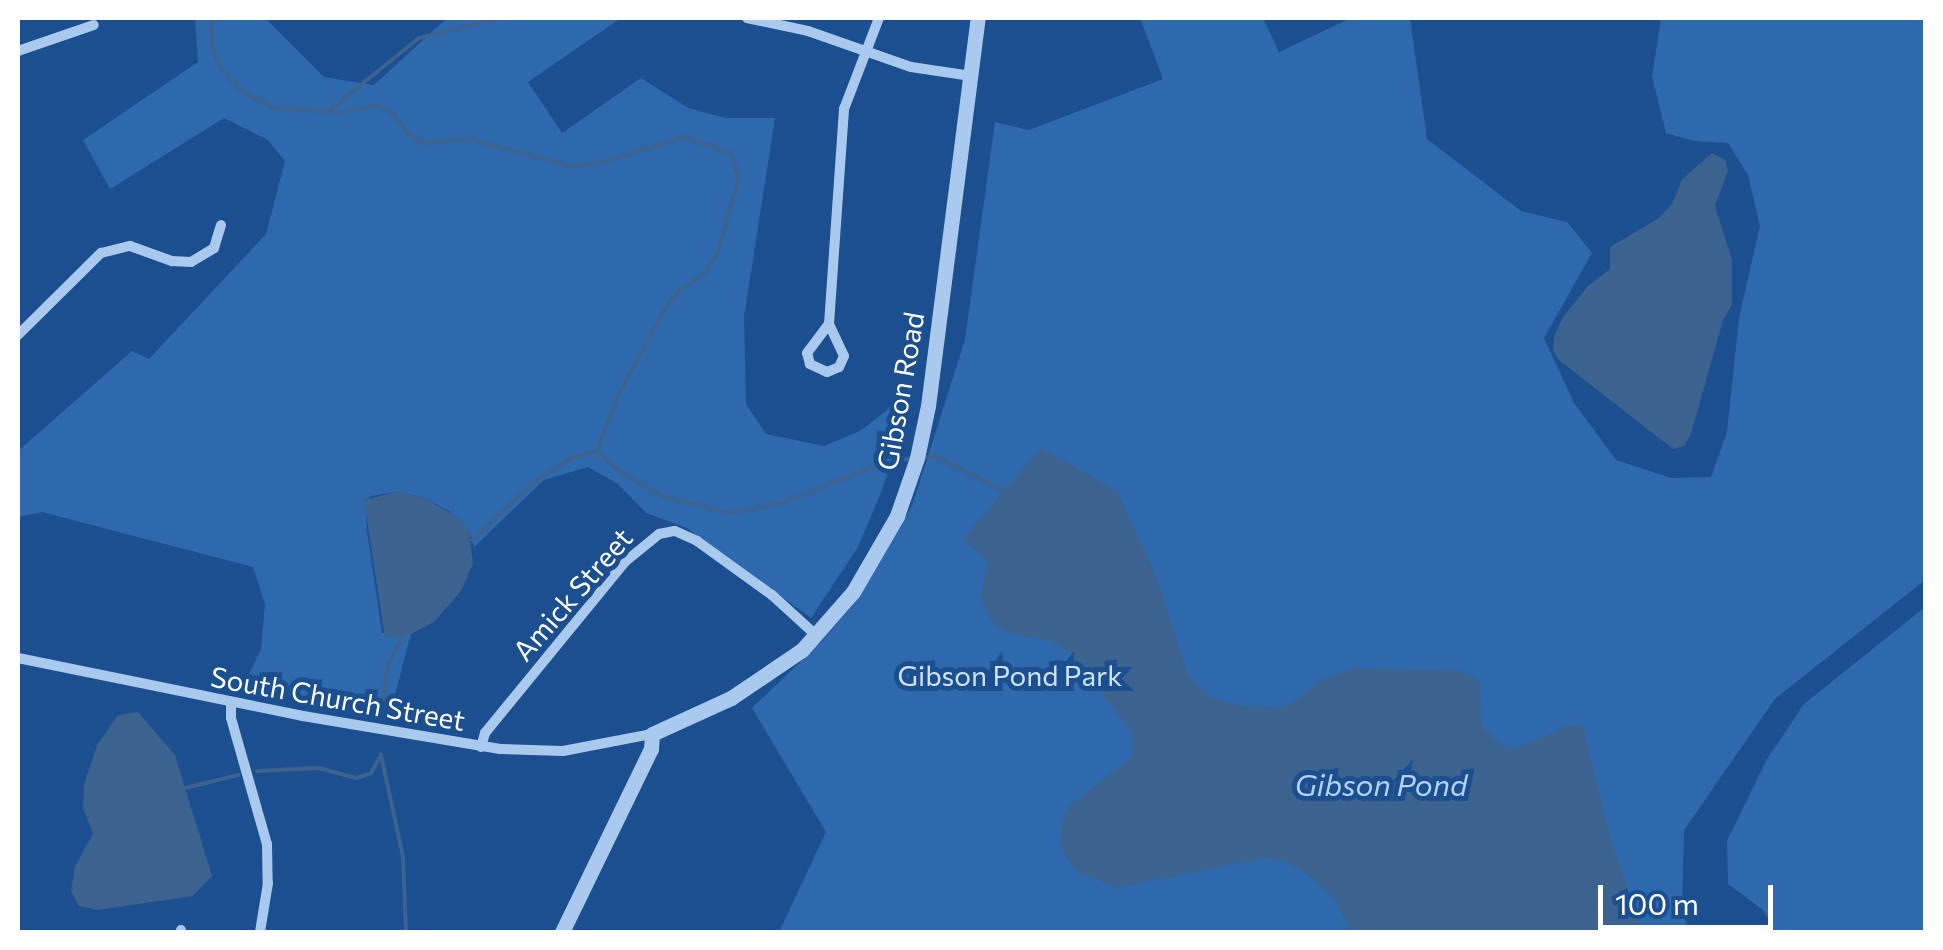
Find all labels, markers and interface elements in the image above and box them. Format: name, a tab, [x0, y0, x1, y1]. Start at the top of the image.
street label: Gibson Road	[870, 309, 930, 473]
street label: Amick Street	[505, 521, 639, 667]
park label: Gibson Pond Park	[898, 658, 1122, 692]
street label: South Church Street	[208, 659, 468, 737]
water label: Gibson Pond	[1295, 766, 1467, 802]
scale bar	[1603, 865, 1778, 927]
text: 100 m	[1615, 884, 1699, 921]

